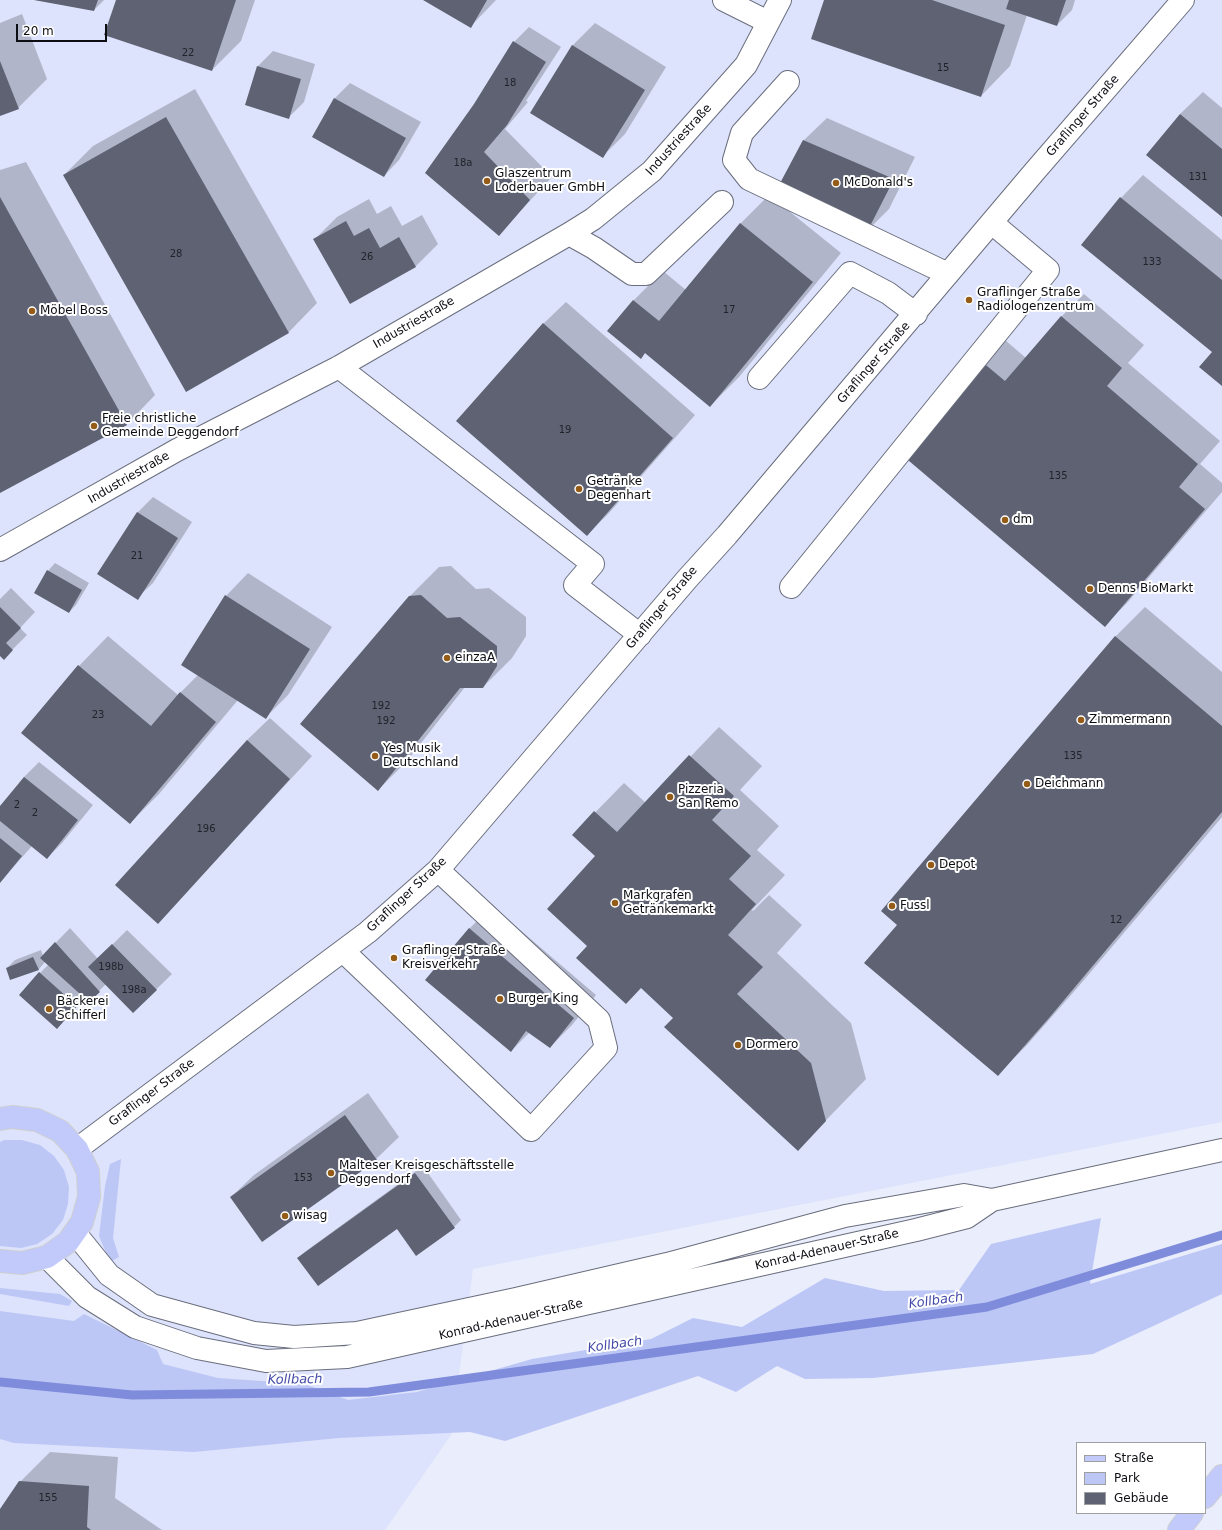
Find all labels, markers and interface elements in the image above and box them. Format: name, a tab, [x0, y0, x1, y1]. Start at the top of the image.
scale bar	[18, 16, 109, 42]
text: 20 m	[23, 24, 54, 38]
house number: 22	[182, 47, 194, 59]
house number: 15	[937, 62, 949, 74]
street label: Graflinger Straße	[1044, 72, 1122, 160]
house number: 18	[504, 77, 516, 89]
street label: Industriestraße	[643, 101, 715, 179]
house number: 18a	[454, 157, 472, 169]
place label: Glaszentrum Loderbauer GmbH	[495, 167, 605, 195]
house number: 131	[1188, 171, 1208, 183]
marker: Glaszentrum Loderbauer GmbH	[482, 176, 492, 186]
place label: McDonald's	[844, 176, 913, 190]
marker: McDonald's	[831, 178, 841, 188]
house number: 28	[170, 248, 182, 260]
house number: 26	[361, 251, 373, 263]
house number: 133	[1142, 256, 1162, 268]
place label: Graflinger Straße Radiologenzentrum	[977, 286, 1094, 314]
street label: Industriestraße	[371, 294, 457, 352]
marker: Graflinger Straße Radiologenzentrum	[964, 295, 974, 305]
place label: Möbel Boss	[40, 304, 108, 318]
house number: 17	[723, 304, 735, 316]
marker: Möbel Boss	[27, 306, 37, 316]
street label: Graflinger Straße	[835, 319, 913, 407]
place label: Freie christliche Gemeinde Deggendorf	[102, 412, 238, 440]
marker: Freie christliche Gemeinde Deggendorf	[89, 421, 99, 431]
house number: 19	[559, 424, 571, 436]
street label: Industriestraße	[86, 449, 172, 507]
house number: 135	[1048, 470, 1068, 482]
place label: Getränke Degenhart	[587, 475, 651, 503]
marker: Getränke Degenhart	[574, 484, 584, 494]
place label: dm	[1013, 513, 1032, 527]
marker: dm	[1000, 515, 1010, 525]
house number: 21	[131, 550, 143, 562]
street label: Graflinger Straße	[623, 564, 701, 652]
place label: Denns BioMarkt	[1098, 582, 1193, 596]
marker: Denns BioMarkt	[1085, 584, 1095, 594]
place label: einzaA	[455, 651, 495, 665]
marker: einzaA	[442, 653, 452, 663]
house number: 192	[371, 700, 391, 712]
house number: 23	[92, 709, 104, 721]
place label: Zimmermann	[1089, 713, 1170, 727]
house number: 192	[376, 715, 396, 727]
marker: Zimmermann	[1076, 715, 1086, 725]
place label: Yes Musik Deutschland	[383, 742, 458, 770]
house number: 135	[1063, 750, 1083, 762]
marker: Yes Musik Deutschland	[370, 751, 380, 761]
place label: Deichmann	[1035, 777, 1103, 791]
marker: Deichmann	[1022, 779, 1032, 789]
place label: Pizzeria San Remo	[678, 783, 739, 811]
marker: Pizzeria San Remo	[665, 792, 675, 802]
house number: 2	[14, 799, 20, 811]
house number: 2	[32, 807, 38, 819]
house number: 196	[196, 823, 216, 835]
street label: Graflinger Straße	[364, 854, 450, 936]
place label: Depot	[939, 858, 975, 872]
marker: Depot	[926, 860, 936, 870]
place label: Markgrafen Getränkemarkt	[623, 889, 714, 917]
marker: Markgrafen Getränkemarkt	[610, 898, 620, 908]
place label: Fussl	[900, 899, 930, 913]
marker: Fussl	[887, 901, 897, 911]
house number: 12	[1110, 914, 1122, 926]
place label: Graflinger Straße Kreisverkehr	[402, 944, 505, 972]
marker: Graflinger Straße Kreisverkehr	[389, 953, 399, 963]
house number: 198b	[98, 961, 124, 973]
house number: 198a	[121, 984, 147, 996]
place label: Burger King	[508, 992, 579, 1006]
marker: Burger King	[495, 994, 505, 1004]
place label: Bäckerei Schifferl	[57, 995, 108, 1023]
marker: Bäckerei Schifferl	[44, 1004, 54, 1014]
place label: Dormero	[746, 1038, 798, 1052]
marker: Dormero	[733, 1040, 743, 1050]
street label: Graflinger Straße	[106, 1056, 198, 1130]
place label: Malteser Kreisgeschäftsstelle Deggendorf	[339, 1159, 514, 1187]
marker: Malteser Kreisgeschäftsstelle Deggendorf	[326, 1168, 336, 1178]
house number: 153	[293, 1172, 313, 1184]
place label: wisag	[293, 1209, 327, 1223]
marker: wisag	[280, 1211, 290, 1221]
street label: Konrad-Adenauer-Straße	[754, 1226, 900, 1274]
water label: Kollbach	[908, 1289, 964, 1313]
street label: Konrad-Adenauer-Straße	[438, 1296, 584, 1344]
water label: Kollbach	[587, 1333, 643, 1357]
water label: Kollbach	[267, 1372, 323, 1388]
legend	[1076, 1442, 1206, 1514]
text: Straße	[1114, 1451, 1154, 1465]
text: Park	[1114, 1471, 1140, 1485]
text: Gebäude	[1114, 1491, 1168, 1505]
house number: 155	[38, 1492, 58, 1504]

